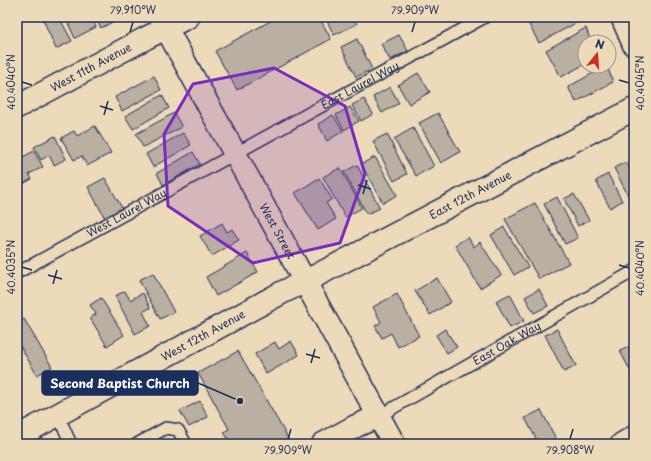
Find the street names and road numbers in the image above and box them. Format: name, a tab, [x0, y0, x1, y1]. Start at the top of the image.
street label: West 11th Avenue	[47, 38, 135, 96]
street label: East Laurel Way	[318, 57, 402, 113]
street label: East 12th Avenue	[426, 166, 514, 223]
street label: West Laurel Way	[83, 184, 170, 241]
street label: West Street	[255, 200, 300, 262]
street label: West 12th Avenue	[158, 305, 248, 365]
street label: East Oak Way	[469, 317, 544, 369]

